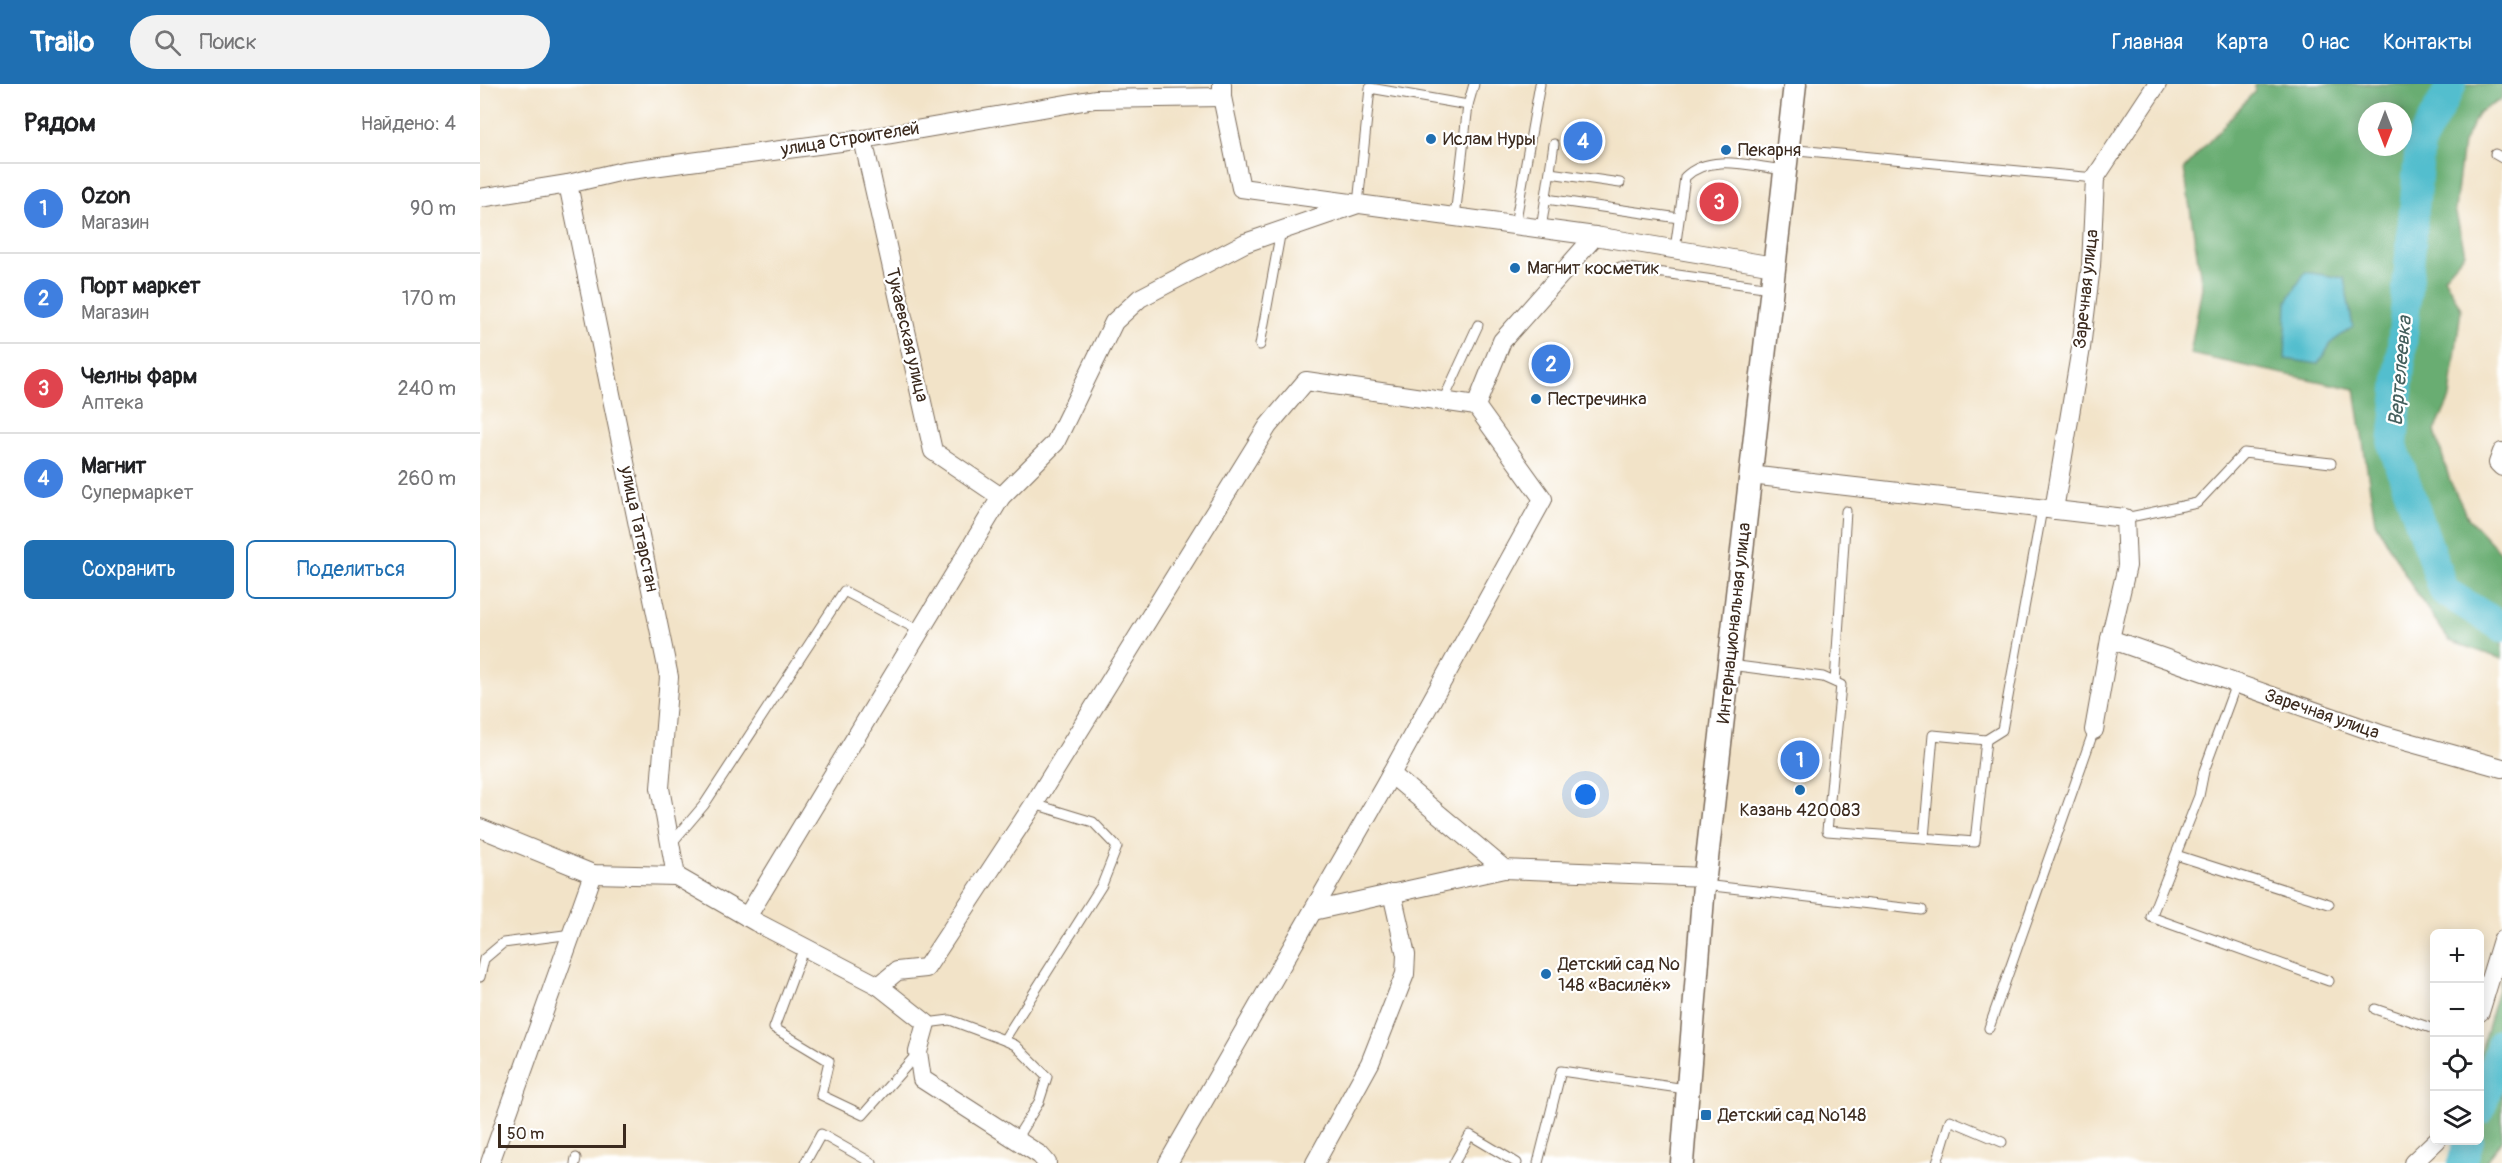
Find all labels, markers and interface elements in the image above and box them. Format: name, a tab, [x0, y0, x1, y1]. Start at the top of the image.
search box	[130, 15, 550, 69]
text: Trailo	[30, 25, 94, 60]
icon: search	[151, 26, 184, 59]
text: Поиск	[199, 28, 257, 56]
text: Главная	[2112, 29, 2183, 56]
text: Карта	[2216, 29, 2268, 56]
text: О нас	[2301, 29, 2350, 56]
text: Контакты	[2383, 29, 2472, 56]
north arrow	[2358, 102, 2412, 156]
text: Рядом	[24, 107, 96, 139]
text: Найдено: 4	[361, 111, 456, 136]
street label: улица Строителей	[778, 117, 921, 161]
pin: 4	[1564, 118, 1602, 164]
place label: Ислам Нуры	[1443, 128, 1536, 151]
marker: Ислам Нуры	[1424, 132, 1438, 146]
place label: Пекарня	[1738, 139, 1801, 162]
marker: Пекарня	[1719, 143, 1733, 157]
pin: 3	[1700, 180, 1738, 224]
text: Ozon	[81, 182, 130, 210]
text: 1	[40, 196, 47, 221]
text: 90 m	[410, 196, 456, 221]
text: Магазин	[81, 210, 149, 235]
street label: Заречная улица	[2068, 228, 2104, 350]
place label: Магнит косметик	[1527, 257, 1660, 280]
marker: Магнит косметик	[1508, 261, 1522, 275]
street label: Тукаевская улица	[880, 266, 934, 404]
text: Порт маркет	[81, 272, 201, 300]
text: 2	[38, 286, 49, 311]
text: 170 m	[402, 286, 456, 311]
text: Магазин	[81, 300, 149, 325]
water label: Вертелеевка	[2383, 313, 2417, 427]
pin: 2	[1532, 342, 1570, 386]
text: Челны фарм	[81, 362, 197, 390]
text: 3	[38, 376, 49, 401]
text: 240 m	[397, 376, 456, 401]
place label: Пестречинка	[1548, 388, 1647, 411]
text: Аптека	[81, 390, 144, 415]
marker: Пестречинка	[1529, 392, 1543, 406]
text: Магнит	[81, 452, 146, 480]
street label: улица Татарстан	[614, 463, 664, 594]
text: 4	[38, 466, 49, 491]
text: 260 m	[397, 466, 456, 491]
text: Супермаркет	[81, 480, 193, 505]
street label: Интернациональная улица	[1712, 521, 1756, 725]
button: Сохранить	[24, 540, 234, 599]
button: Поделиться	[246, 540, 456, 599]
street label: Заречная улица	[2261, 684, 2383, 744]
pin: 1	[1780, 738, 1820, 782]
your location	[1571, 780, 1600, 809]
marker: Казань 420083	[1793, 783, 1807, 797]
place label: Казань 420083	[1739, 799, 1861, 822]
map controls	[2430, 929, 2484, 1145]
button: +	[2430, 929, 2484, 983]
place label: Детский сад № 148 «Василёк»	[1557, 953, 1680, 997]
marker: Детский сад № 148 «Василёк»	[1539, 967, 1553, 981]
button: −	[2430, 983, 2484, 1037]
button: locate	[2430, 1037, 2484, 1091]
button: layers	[2430, 1091, 2484, 1145]
place label: Детский сад №148	[1717, 1104, 1866, 1127]
marker: Детский сад №148	[1699, 1108, 1713, 1122]
scale bar	[498, 1121, 626, 1148]
text: 50 m	[507, 1124, 544, 1144]

